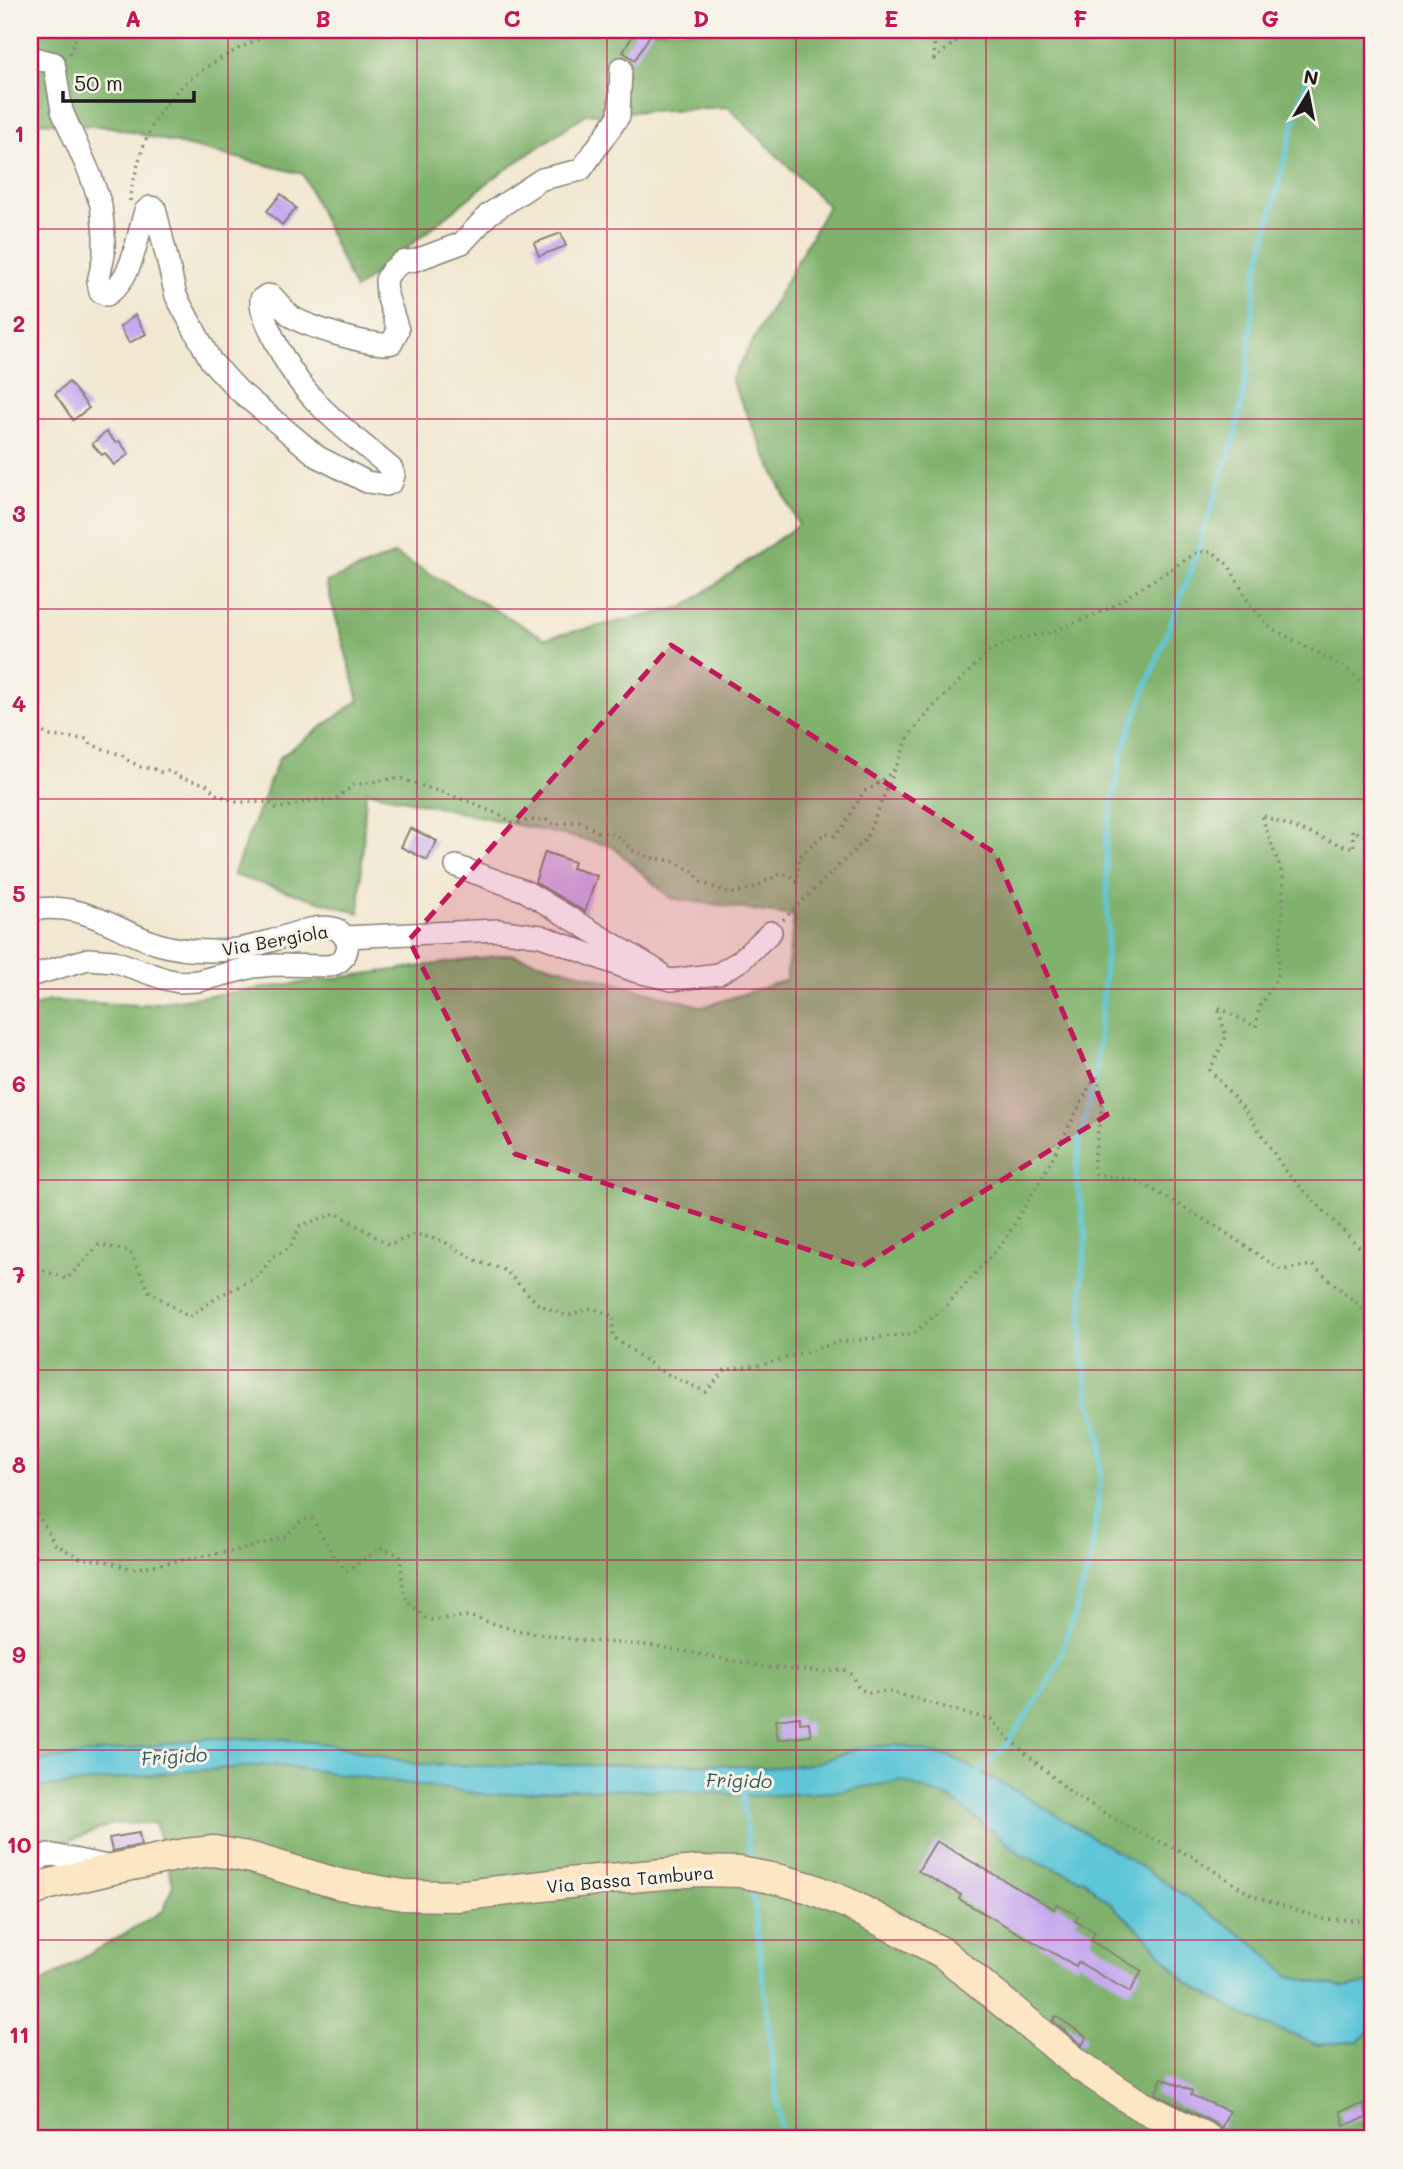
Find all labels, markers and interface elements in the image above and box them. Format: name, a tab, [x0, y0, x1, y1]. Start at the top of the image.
text: A	[125, 3, 141, 33]
text: B	[315, 3, 331, 33]
text: C	[503, 3, 521, 33]
text: D	[693, 3, 709, 33]
text: E	[884, 3, 898, 33]
text: F	[1073, 3, 1087, 33]
text: G	[1261, 3, 1279, 33]
scale bar	[63, 60, 194, 104]
north arrow	[1274, 60, 1344, 130]
text: N	[1302, 63, 1320, 90]
text: 50 m	[74, 69, 123, 96]
text: 1	[14, 118, 24, 148]
text: 2	[13, 308, 25, 338]
text: 3	[12, 498, 26, 528]
text: 4	[12, 688, 26, 718]
text: 5	[12, 878, 26, 908]
street label: Via Bergiola	[220, 919, 330, 961]
text: 6	[12, 1068, 26, 1098]
text: 7	[13, 1259, 26, 1289]
text: 8	[12, 1449, 26, 1479]
text: 9	[12, 1639, 26, 1669]
water label: Frigido	[140, 1741, 208, 1771]
water label: Frigido	[706, 1767, 772, 1793]
text: 10	[7, 1829, 32, 1859]
street label: Via Bassa Tambura	[545, 1860, 715, 1898]
text: 11	[9, 2019, 29, 2049]

